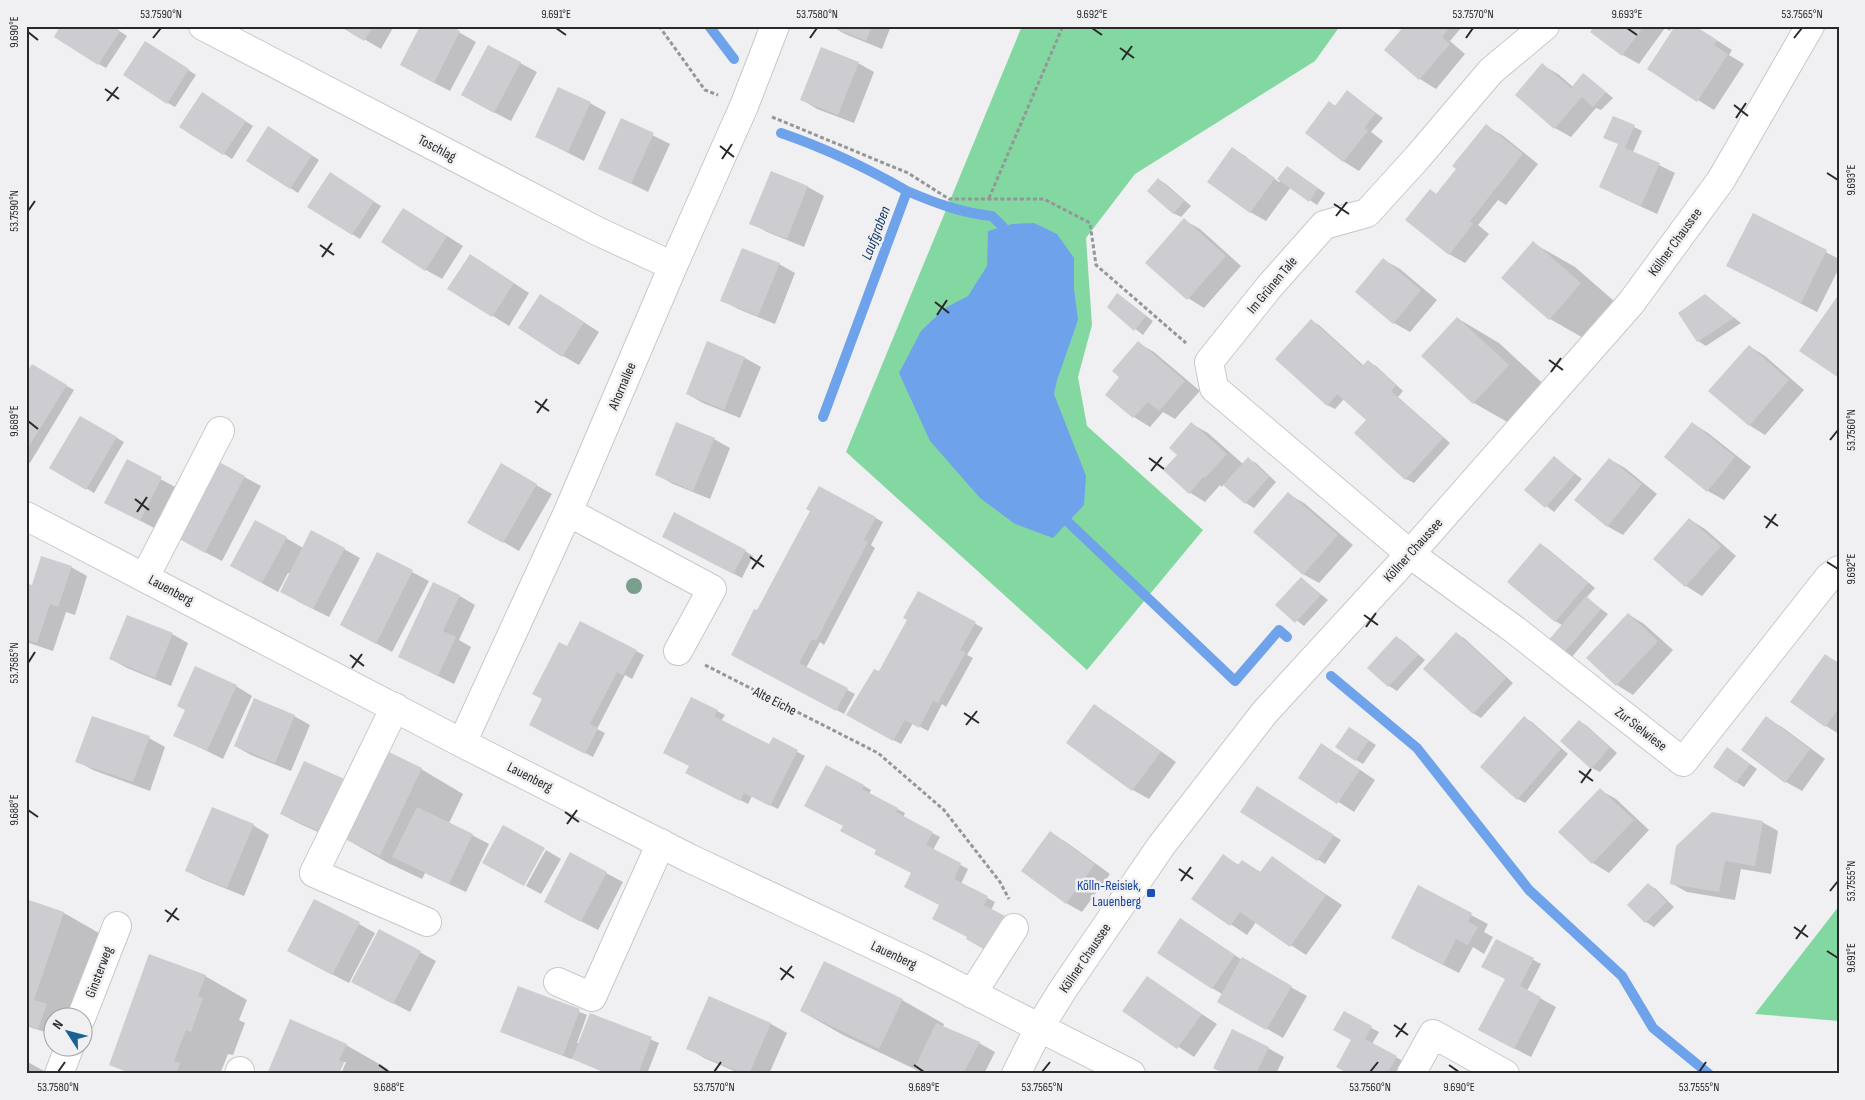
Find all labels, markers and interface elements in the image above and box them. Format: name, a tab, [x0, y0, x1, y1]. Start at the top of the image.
text: 53.7590°N	[140, 7, 182, 22]
text: 9.691°E	[541, 7, 571, 22]
text: 53.7580°N	[796, 7, 838, 22]
text: 9.692°E	[1077, 7, 1108, 22]
text: 53.7570°N	[1452, 7, 1494, 22]
text: 9.693°E	[1611, 7, 1643, 22]
text: 53.7565°N	[1781, 7, 1823, 22]
text: 9.690°E	[7, 16, 22, 48]
street label: Toschlag	[415, 131, 459, 165]
text: 9.693°E	[1844, 164, 1859, 196]
text: 53.7590°N	[7, 190, 22, 232]
water label: Laufgraben	[857, 204, 895, 262]
street label: Köllner Chaussee	[1645, 205, 1705, 279]
street label: Im Grünen Tale	[1243, 253, 1301, 317]
street label: Ahornallee	[604, 360, 640, 413]
text: 9.689°E	[7, 405, 22, 437]
text: 53.7560°N	[1844, 409, 1859, 451]
street label: Köllner Chaussee	[1380, 515, 1446, 585]
text: 9.692°E	[1844, 553, 1859, 585]
street label: Lauenberg	[146, 571, 197, 609]
text: 53.7585°N	[7, 642, 22, 684]
street label: Alte Eiche	[750, 682, 800, 719]
street label: Zur Sielwiese	[1612, 703, 1670, 755]
street label: Lauenberg	[504, 758, 556, 796]
text: 9.688°E	[7, 794, 22, 826]
text: 53.7555°N	[1844, 861, 1859, 901]
place label: Kölln-Reisiek, Lauenberg	[1077, 877, 1141, 910]
marker: Kölln-Reisiek, Lauenberg	[1145, 887, 1157, 899]
street label: Köllner Chaussee	[1056, 920, 1114, 996]
street label: Lauenberg	[868, 937, 920, 973]
text: 9.691°E	[1844, 943, 1859, 973]
street label: Ginsterweg	[81, 944, 117, 1000]
north arrow	[42, 1008, 92, 1058]
text: N	[49, 1017, 67, 1033]
text: 53.7580°N	[37, 1080, 79, 1095]
text: 9.688°E	[373, 1080, 405, 1095]
text: 53.7570°N	[693, 1080, 735, 1095]
text: 9.689°E	[908, 1080, 940, 1095]
text: 53.7565°N	[1021, 1080, 1063, 1095]
text: 53.7560°N	[1349, 1080, 1391, 1095]
text: 9.690°E	[1443, 1080, 1475, 1095]
text: 53.7555°N	[1679, 1080, 1719, 1095]

